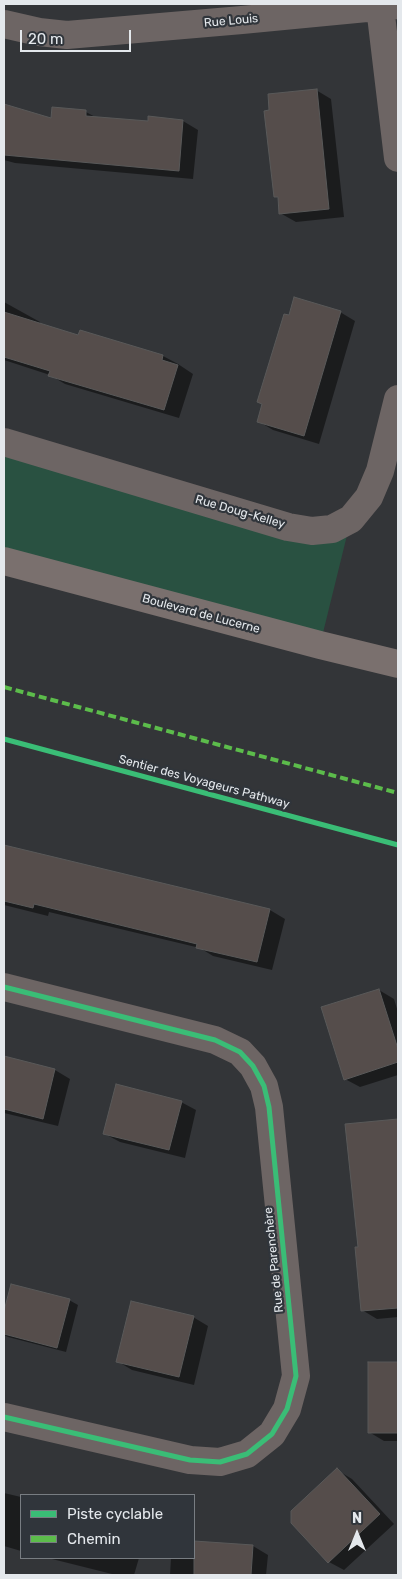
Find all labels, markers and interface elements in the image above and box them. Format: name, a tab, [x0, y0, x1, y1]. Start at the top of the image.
street label: Rue Louis	[203, 11, 259, 31]
scale bar	[22, 20, 134, 52]
text: 20 m	[28, 30, 63, 48]
street label: Rue Doug-Kelley	[194, 492, 286, 532]
street label: Boulevard de Lucerne	[140, 591, 262, 637]
street label: Sentier des Voyageurs Pathway	[117, 752, 291, 812]
street label: Rue de Parenchère	[261, 1207, 287, 1313]
legend	[20, 1494, 195, 1559]
text: Piste cyclable	[67, 1505, 163, 1523]
north arrow	[332, 1509, 382, 1559]
text: N	[352, 1510, 362, 1527]
text: Chemin	[67, 1530, 121, 1548]

